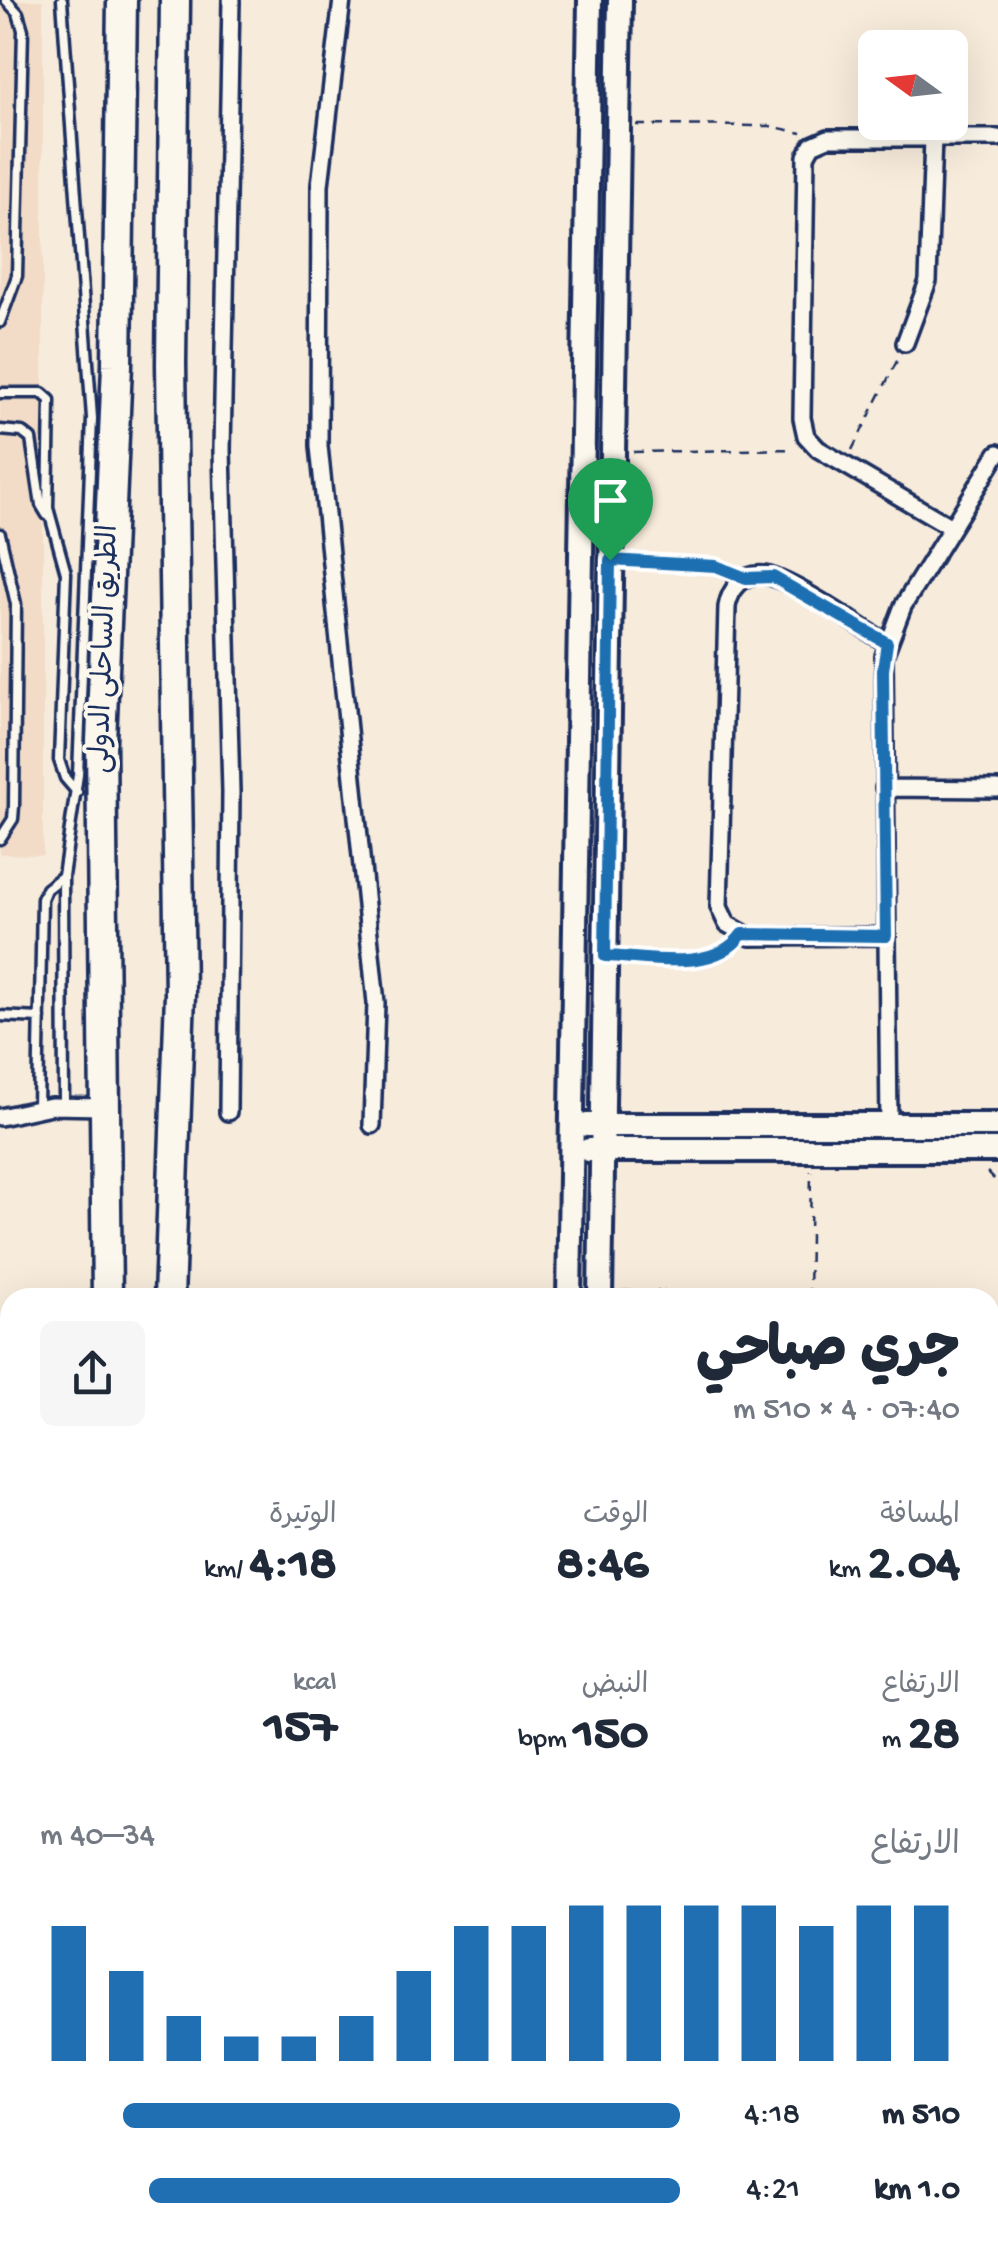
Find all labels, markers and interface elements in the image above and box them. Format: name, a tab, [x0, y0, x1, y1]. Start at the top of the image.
north arrow	[858, 30, 968, 140]
map controls	[858, 30, 968, 140]
pin	[568, 458, 653, 561]
icon: arrive	[583, 473, 638, 528]
street label: الطريق الساحلى الدولى	[85, 524, 127, 774]
button: share	[40, 1321, 145, 1426]
text: جري صباحي	[696, 1322, 960, 1386]
text: 07:40 · 4 × 510 m	[733, 1392, 960, 1430]
text: الوتيرة	[269, 1500, 337, 1533]
text: الوقت	[583, 1500, 648, 1533]
text: المسافة	[880, 1500, 960, 1533]
text: 4:18	[250, 1537, 337, 1596]
text: 8:46	[556, 1537, 648, 1596]
text: 2.04	[868, 1537, 960, 1596]
text: /km	[204, 1554, 250, 1587]
text: km	[829, 1554, 868, 1587]
text: kcal	[293, 1667, 337, 1700]
text: النبض	[581, 1670, 648, 1703]
text: الارتفاع	[881, 1670, 960, 1703]
text: 157	[264, 1700, 337, 1759]
text: 150	[573, 1707, 648, 1766]
text: 28	[908, 1707, 960, 1766]
text: bpm	[518, 1724, 573, 1757]
text: m	[882, 1724, 908, 1757]
text: 34–40 m	[40, 1818, 155, 1856]
text: الارتفاع	[870, 1828, 960, 1866]
text: 4:18	[744, 2097, 800, 2135]
text: 510 m	[882, 2097, 960, 2135]
text: 4:21	[746, 2172, 800, 2210]
text: 1.0 km	[874, 2172, 960, 2210]

